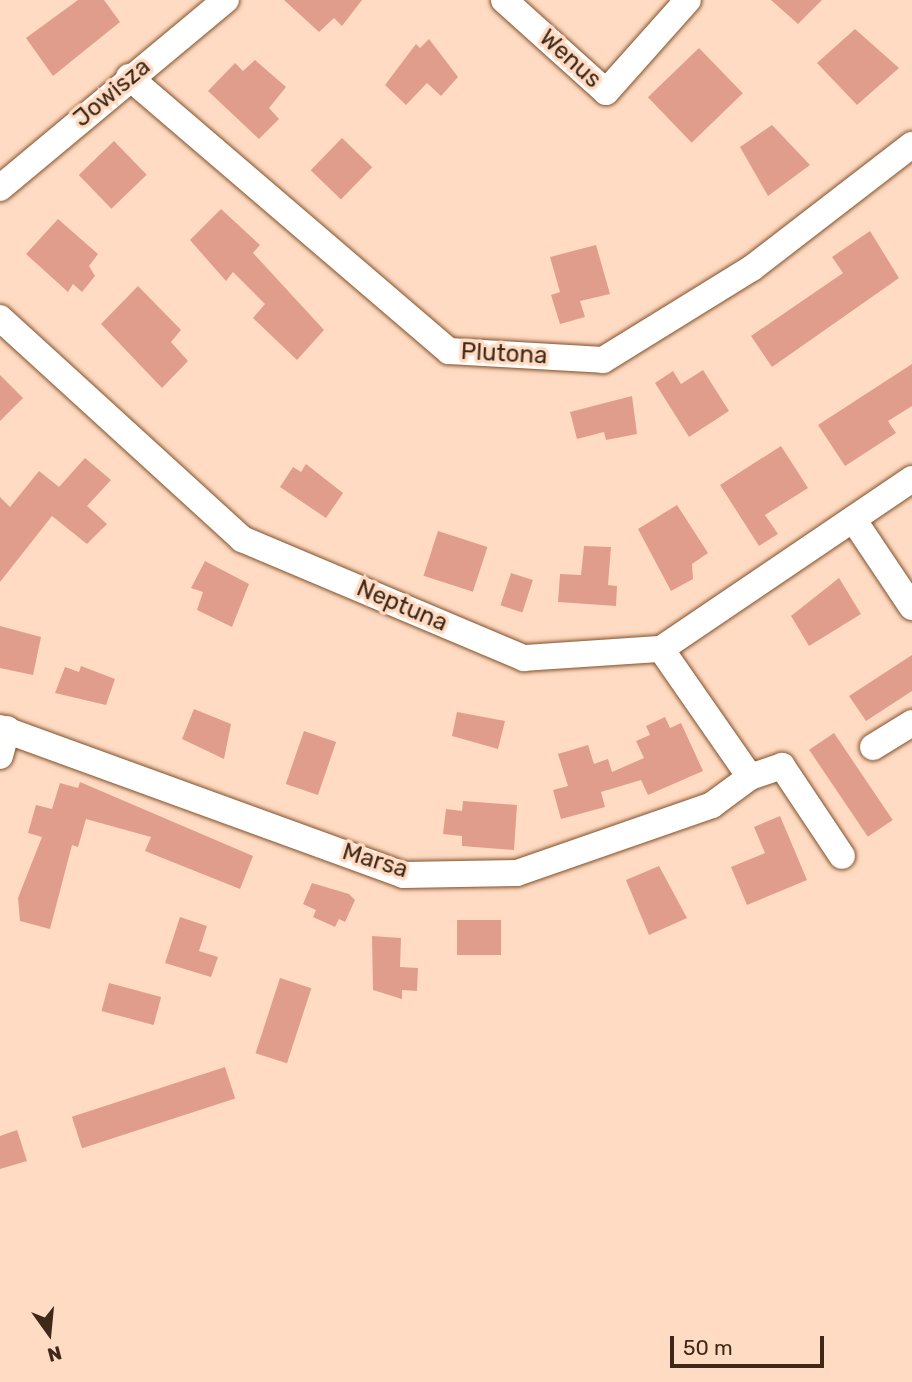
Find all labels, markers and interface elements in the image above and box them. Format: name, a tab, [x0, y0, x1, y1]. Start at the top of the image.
street label: Wenus	[533, 24, 607, 94]
street label: Jowisza	[68, 53, 156, 133]
street label: Plutona	[460, 337, 548, 371]
street label: Neptuna	[352, 574, 452, 638]
street label: Marsa	[339, 837, 411, 885]
north arrow	[14, 1298, 84, 1368]
scale bar	[674, 1322, 828, 1366]
text: 50 m	[683, 1335, 733, 1360]
text: N	[45, 1341, 64, 1367]

